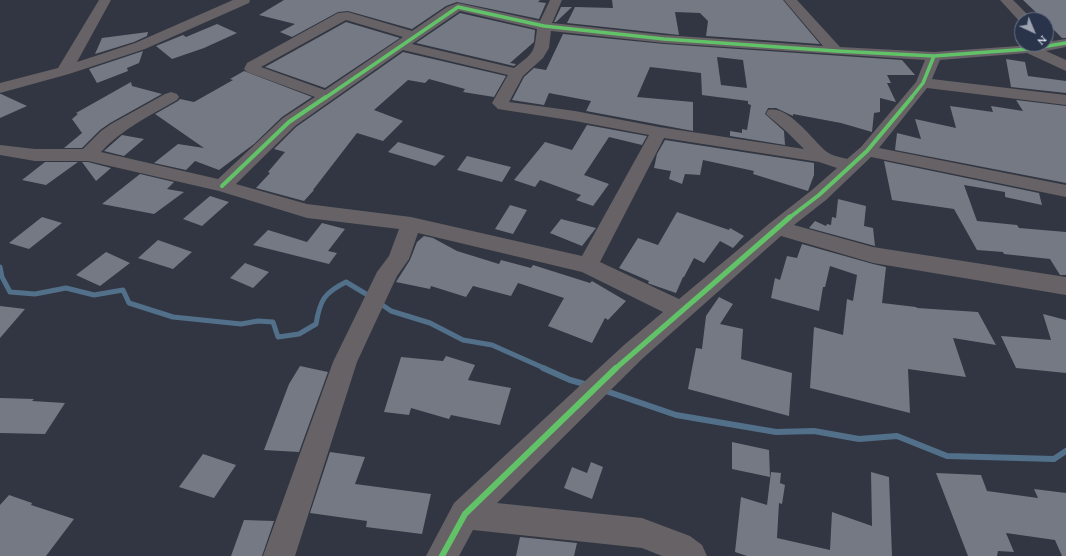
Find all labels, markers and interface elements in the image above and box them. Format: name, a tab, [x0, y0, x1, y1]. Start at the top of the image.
north arrow	[1014, 12, 1054, 52]
text: N	[1033, 31, 1051, 50]

